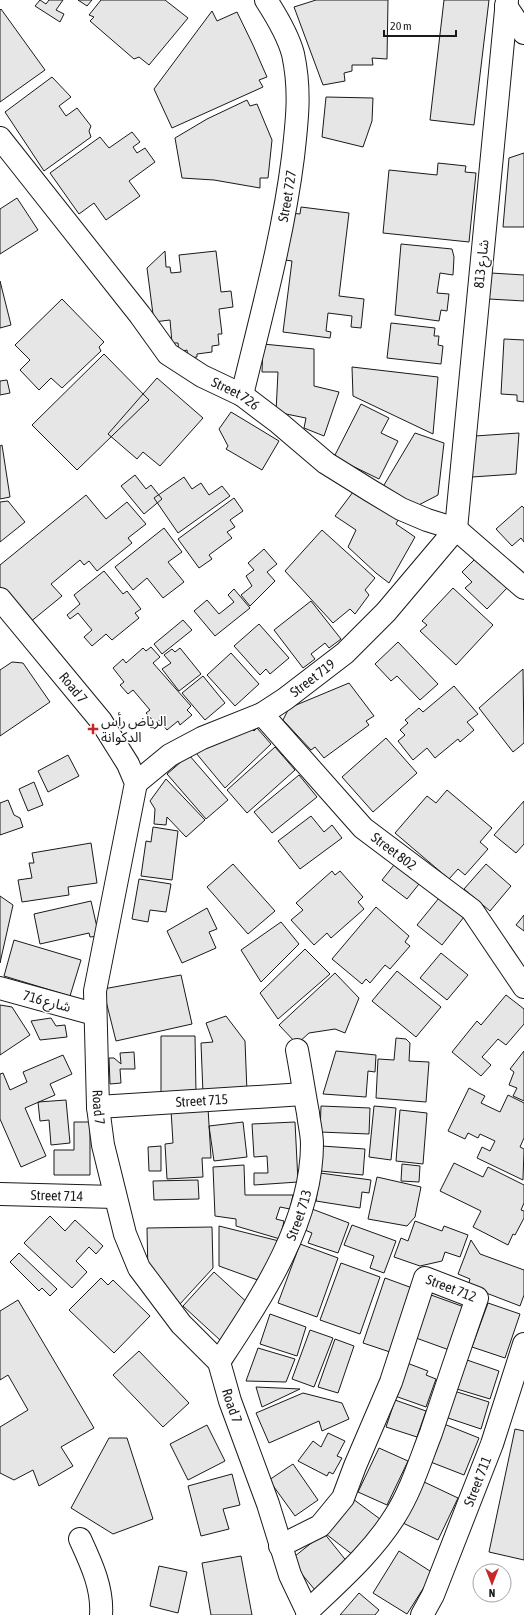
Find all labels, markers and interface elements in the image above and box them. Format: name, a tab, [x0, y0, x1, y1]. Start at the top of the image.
scale bar	[384, 12, 456, 38]
text: 20 m	[390, 19, 412, 33]
street label: Street 727	[275, 169, 299, 223]
street label: شارع 813	[470, 239, 495, 290]
street label: Street 726	[209, 374, 263, 414]
street label: Street 719	[287, 656, 338, 700]
street label: Road 7	[56, 669, 91, 706]
place label: الرياض رأس الدكوانة	[101, 712, 167, 746]
marker: الرياض رأس الدكوانة	[88, 724, 98, 734]
street label: Street 802	[368, 829, 420, 873]
street label: شارع 716	[21, 987, 73, 1018]
street label: Road 7	[90, 1089, 108, 1126]
street label: Street 715	[175, 1091, 228, 1110]
street label: Street 714	[31, 1187, 84, 1204]
street label: Street 713	[283, 1188, 314, 1243]
street label: Street 712	[424, 1271, 479, 1305]
street label: Road 7	[219, 1387, 245, 1425]
street label: Street 711	[460, 1454, 494, 1509]
north arrow	[472, 1563, 512, 1603]
text: N	[489, 1587, 495, 1599]

